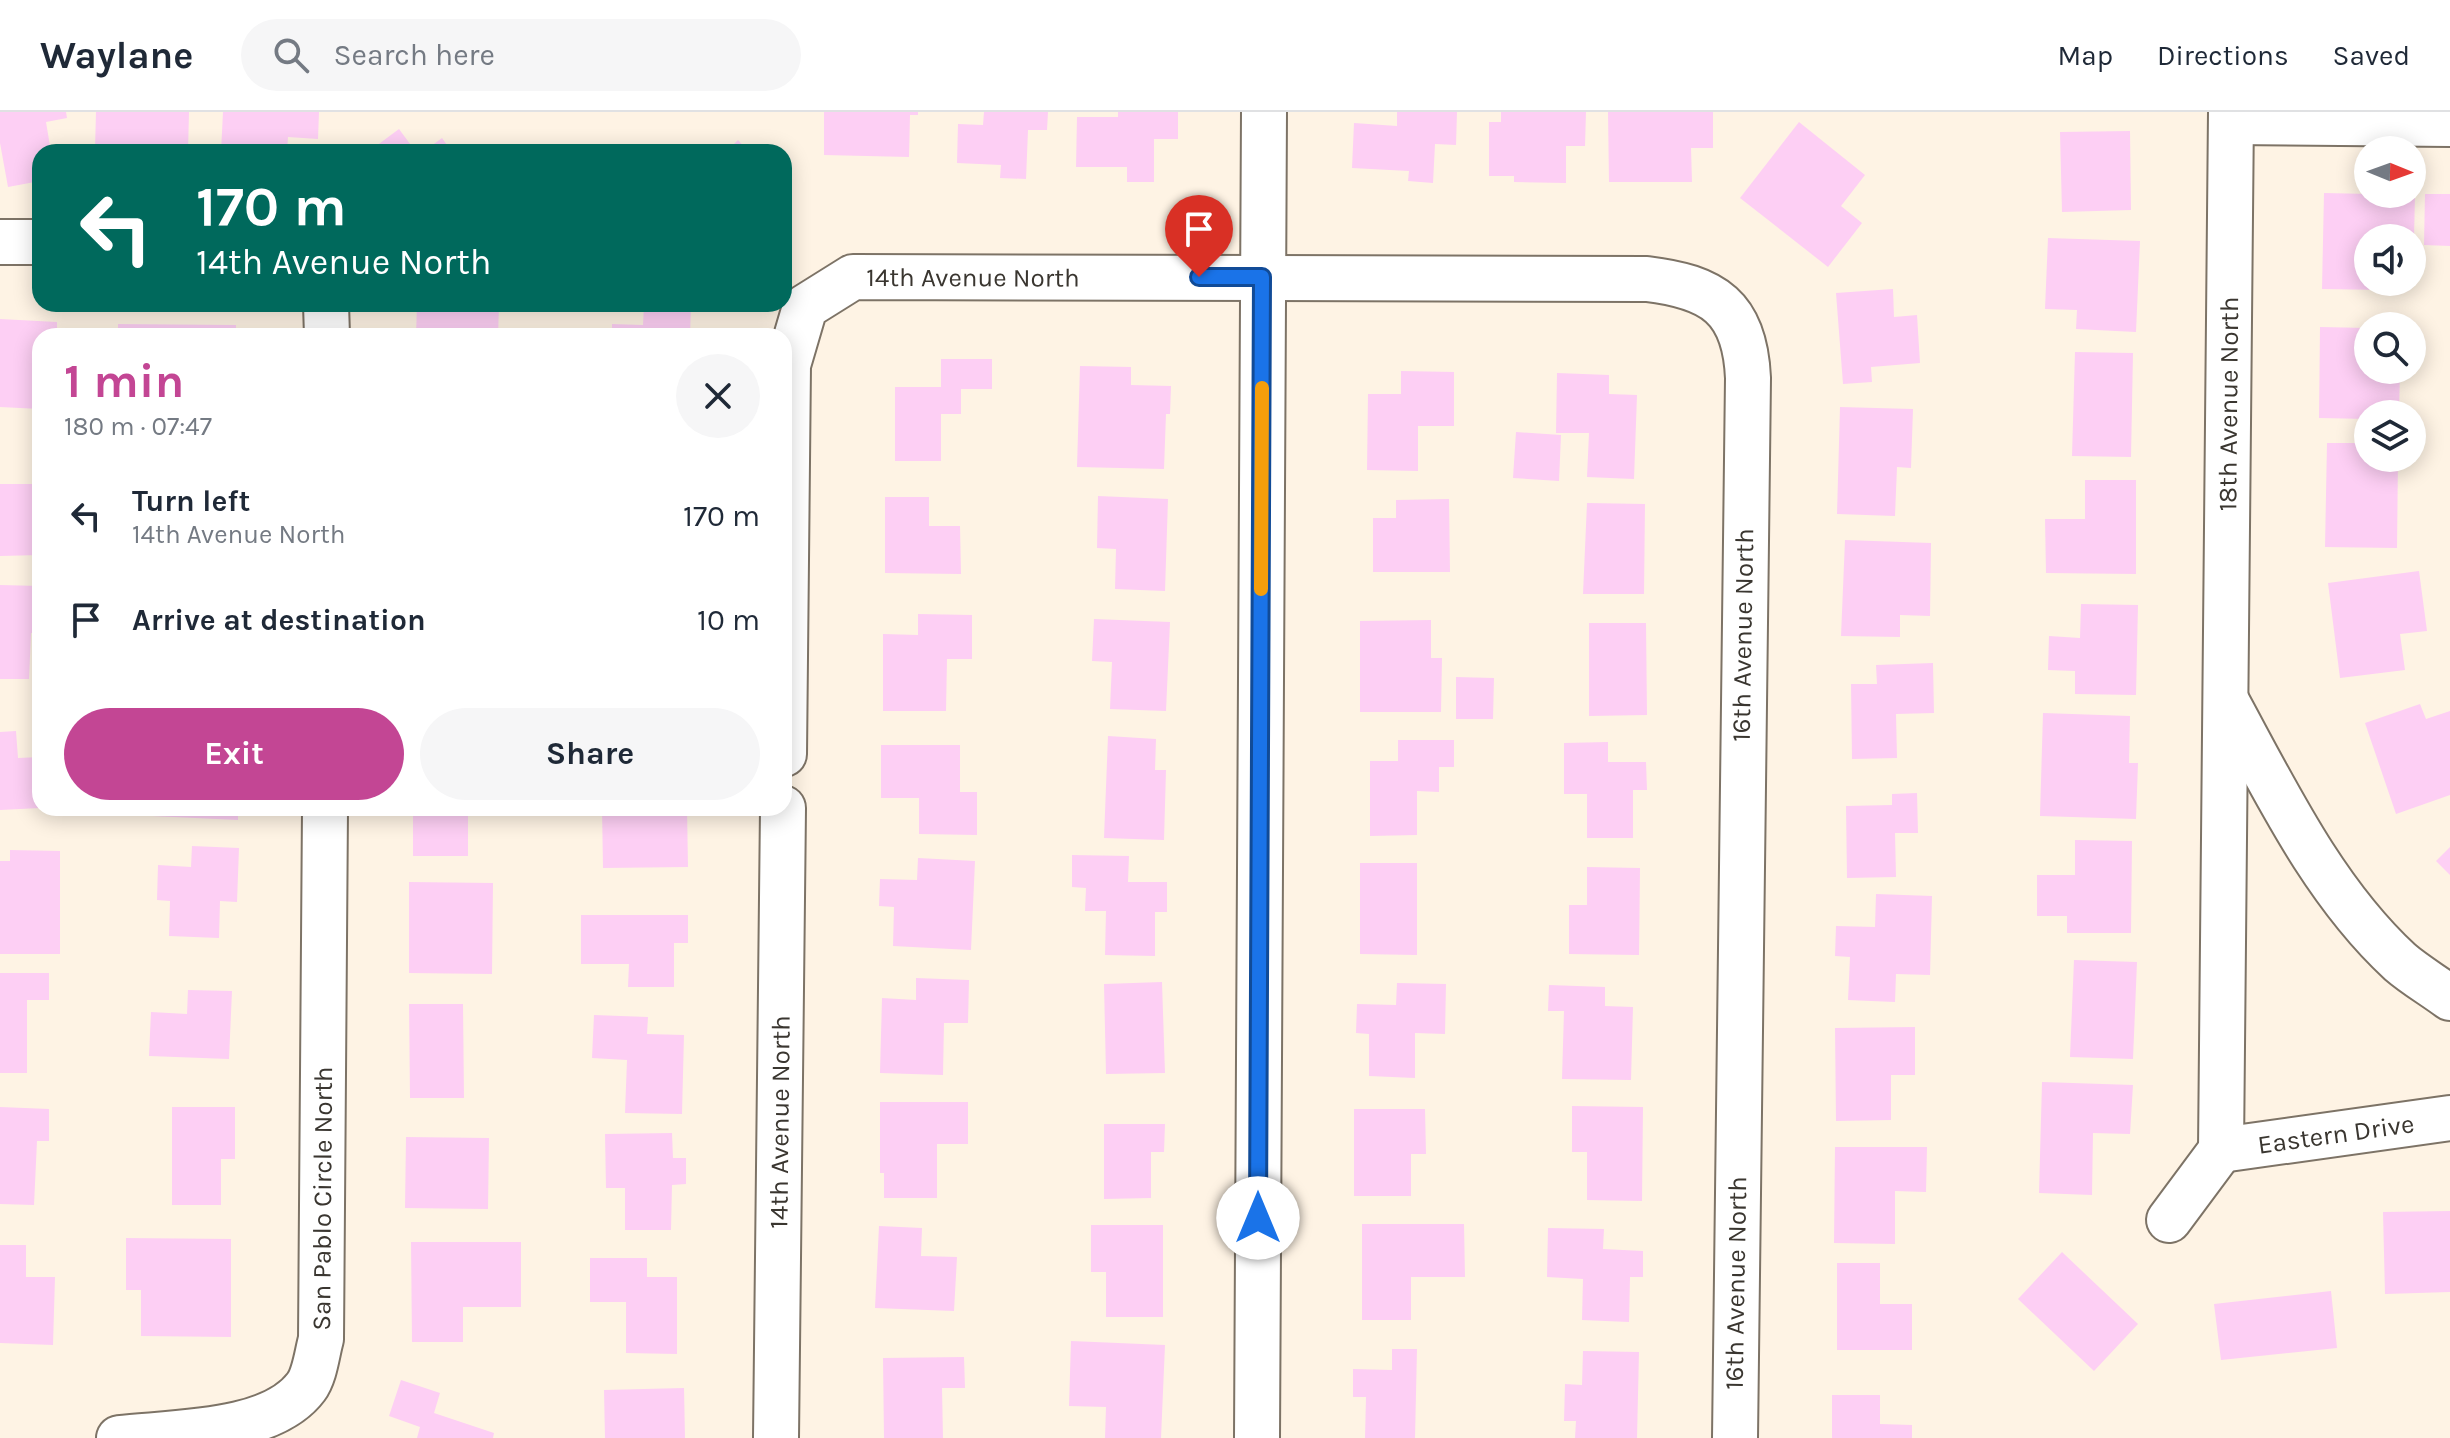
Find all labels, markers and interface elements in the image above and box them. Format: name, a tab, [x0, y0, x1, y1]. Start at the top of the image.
search box	[241, 19, 801, 91]
text: Waylane	[40, 33, 193, 78]
icon: search	[269, 33, 313, 77]
text: Search here	[333, 37, 495, 73]
text: Map	[2058, 39, 2113, 72]
text: Directions	[2157, 39, 2289, 72]
text: Saved	[2333, 39, 2410, 72]
north arrow	[2354, 136, 2426, 208]
map controls	[2354, 136, 2426, 472]
text: 170 m	[196, 174, 347, 239]
icon: left	[64, 176, 168, 280]
pin	[1165, 195, 1233, 277]
icon: arrive	[1177, 207, 1221, 251]
button: sound	[2354, 224, 2426, 296]
text: 14th Avenue North	[196, 241, 491, 283]
street label: 14th Avenue North	[866, 262, 1080, 293]
street label: 18th Avenue North	[2212, 296, 2245, 512]
button: search	[2354, 312, 2426, 384]
text: 1 min	[64, 353, 184, 409]
button: close	[676, 354, 760, 438]
button: layers	[2354, 400, 2426, 472]
text: 180 m · 07:47	[64, 411, 212, 442]
text: Turn left	[132, 483, 250, 519]
icon: left	[64, 494, 108, 538]
text: 170 m	[683, 498, 760, 534]
text: 14th Avenue North	[132, 519, 345, 550]
street label: 16th Avenue North	[1726, 528, 1760, 742]
icon: arrive	[64, 598, 108, 642]
text: Arrive at destination	[132, 602, 426, 638]
text: 10 m	[697, 602, 760, 638]
button: Exit	[64, 708, 404, 800]
button: Share	[420, 708, 760, 800]
street label: 14th Avenue North	[763, 1015, 796, 1229]
street label: San Pablo Circle North	[306, 1066, 339, 1331]
street label: Eastern Drive	[2256, 1108, 2416, 1160]
position arrow	[1216, 1176, 1300, 1260]
street label: 16th Avenue North	[1719, 1176, 1753, 1390]

